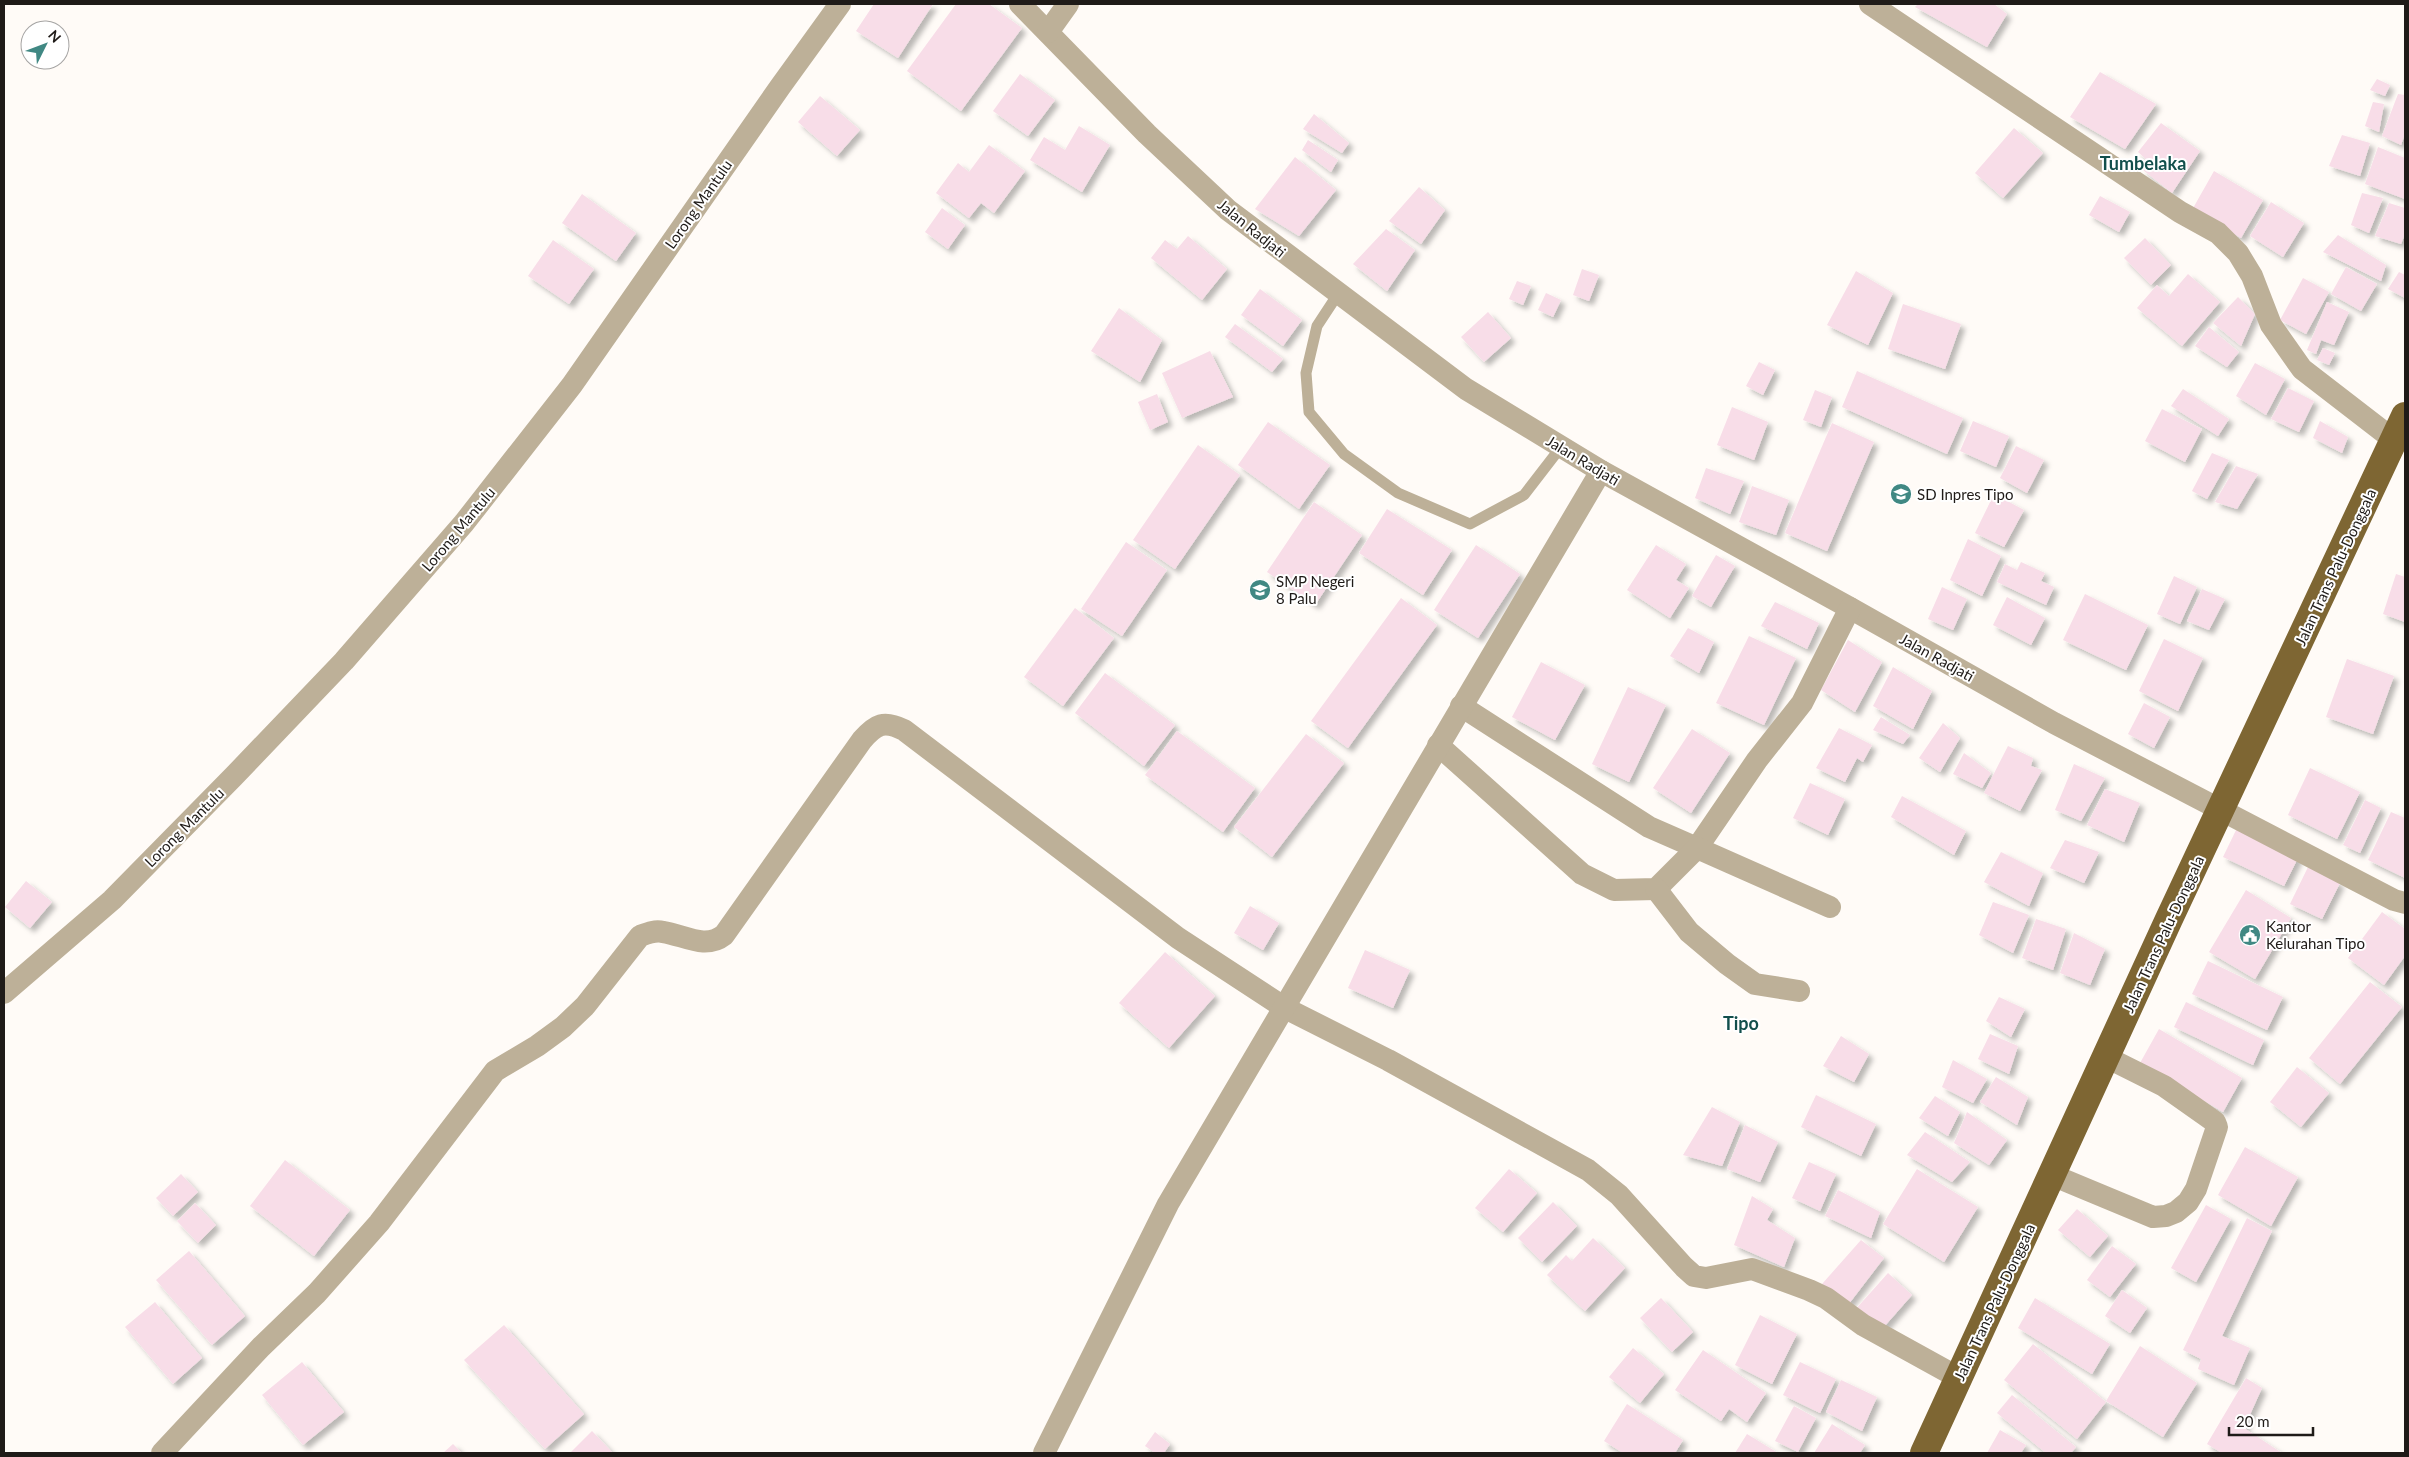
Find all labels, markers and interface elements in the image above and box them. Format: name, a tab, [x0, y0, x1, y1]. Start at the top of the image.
north arrow	[20, 20, 70, 70]
text: N	[45, 26, 65, 46]
district label: Tumbelaka	[2100, 152, 2186, 174]
street label: Lorong Mantulu	[661, 156, 735, 252]
street label: Jalan Radjati	[1214, 195, 1290, 261]
street label: Jalan Radjati	[1543, 431, 1623, 489]
school or university icon: SD Inpres Tipo	[1889, 482, 1913, 506]
street label: Lorong Mantulu	[418, 483, 498, 575]
place label: SD Inpres Tipo	[1917, 485, 2014, 503]
street label: Jalan Trans Palu-Donggala	[2291, 486, 2379, 648]
place label: SMP Negeri 8 Palu	[1276, 572, 1354, 607]
school or university icon: SMP Negeri 8 Palu	[1248, 578, 1272, 602]
street label: Jalan Radjati	[1897, 629, 1977, 685]
street label: Lorong Mantulu	[141, 784, 227, 870]
street label: Jalan Trans Palu-Donggala	[2119, 853, 2207, 1015]
place label: Kantor Kelurahan Tipo	[2266, 917, 2365, 952]
public building icon: Kantor Kelurahan Tipo	[2238, 923, 2262, 947]
district label: Tipo	[1723, 1012, 1759, 1034]
street label: Jalan Trans Palu-Donggala	[1950, 1221, 2038, 1383]
scale bar	[2229, 1404, 2313, 1436]
text: 20 m	[2236, 1412, 2270, 1430]

